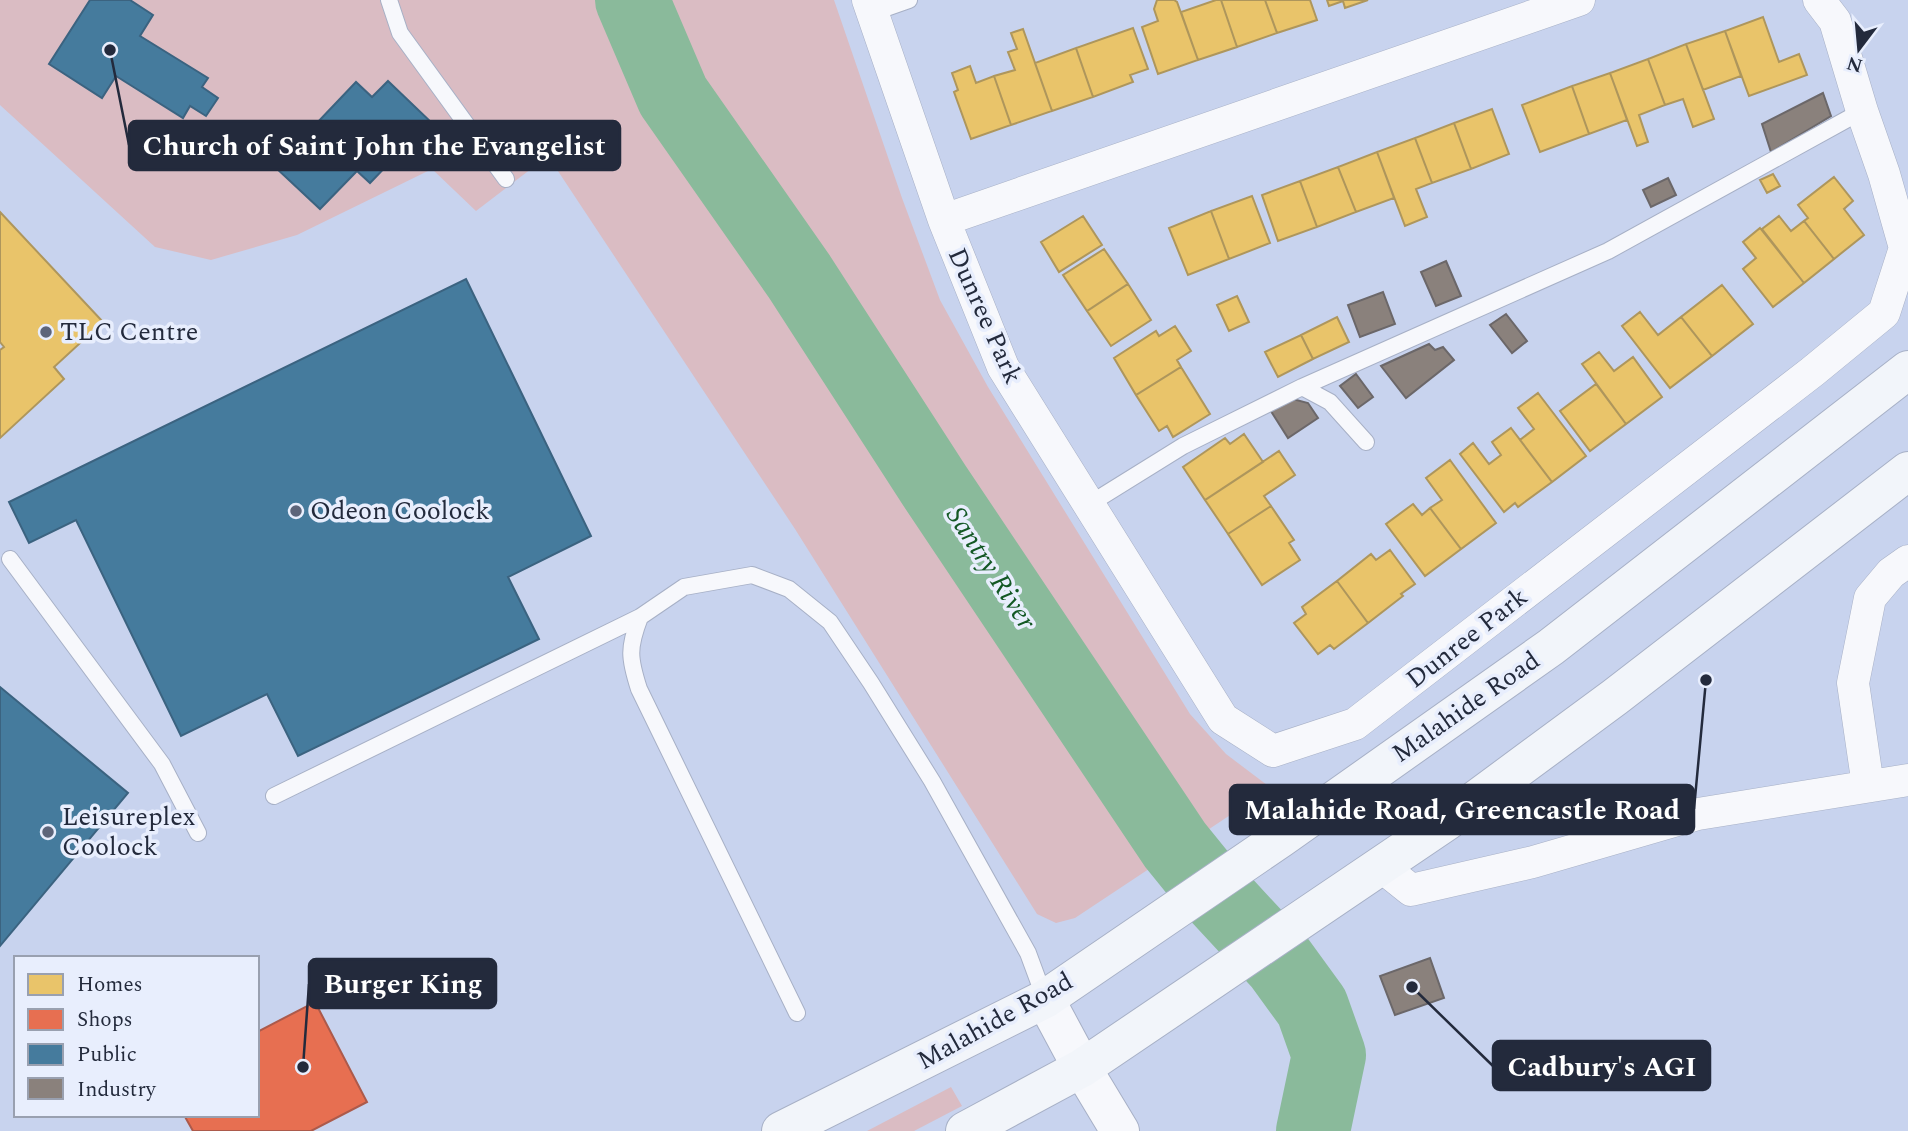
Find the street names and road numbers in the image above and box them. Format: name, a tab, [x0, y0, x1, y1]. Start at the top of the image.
street label: Dunree Park	[937, 241, 1033, 391]
street label: Dunree Park	[1397, 577, 1537, 699]
street label: Malahide Road	[1384, 641, 1548, 773]
street label: Malahide Road	[910, 962, 1080, 1080]

